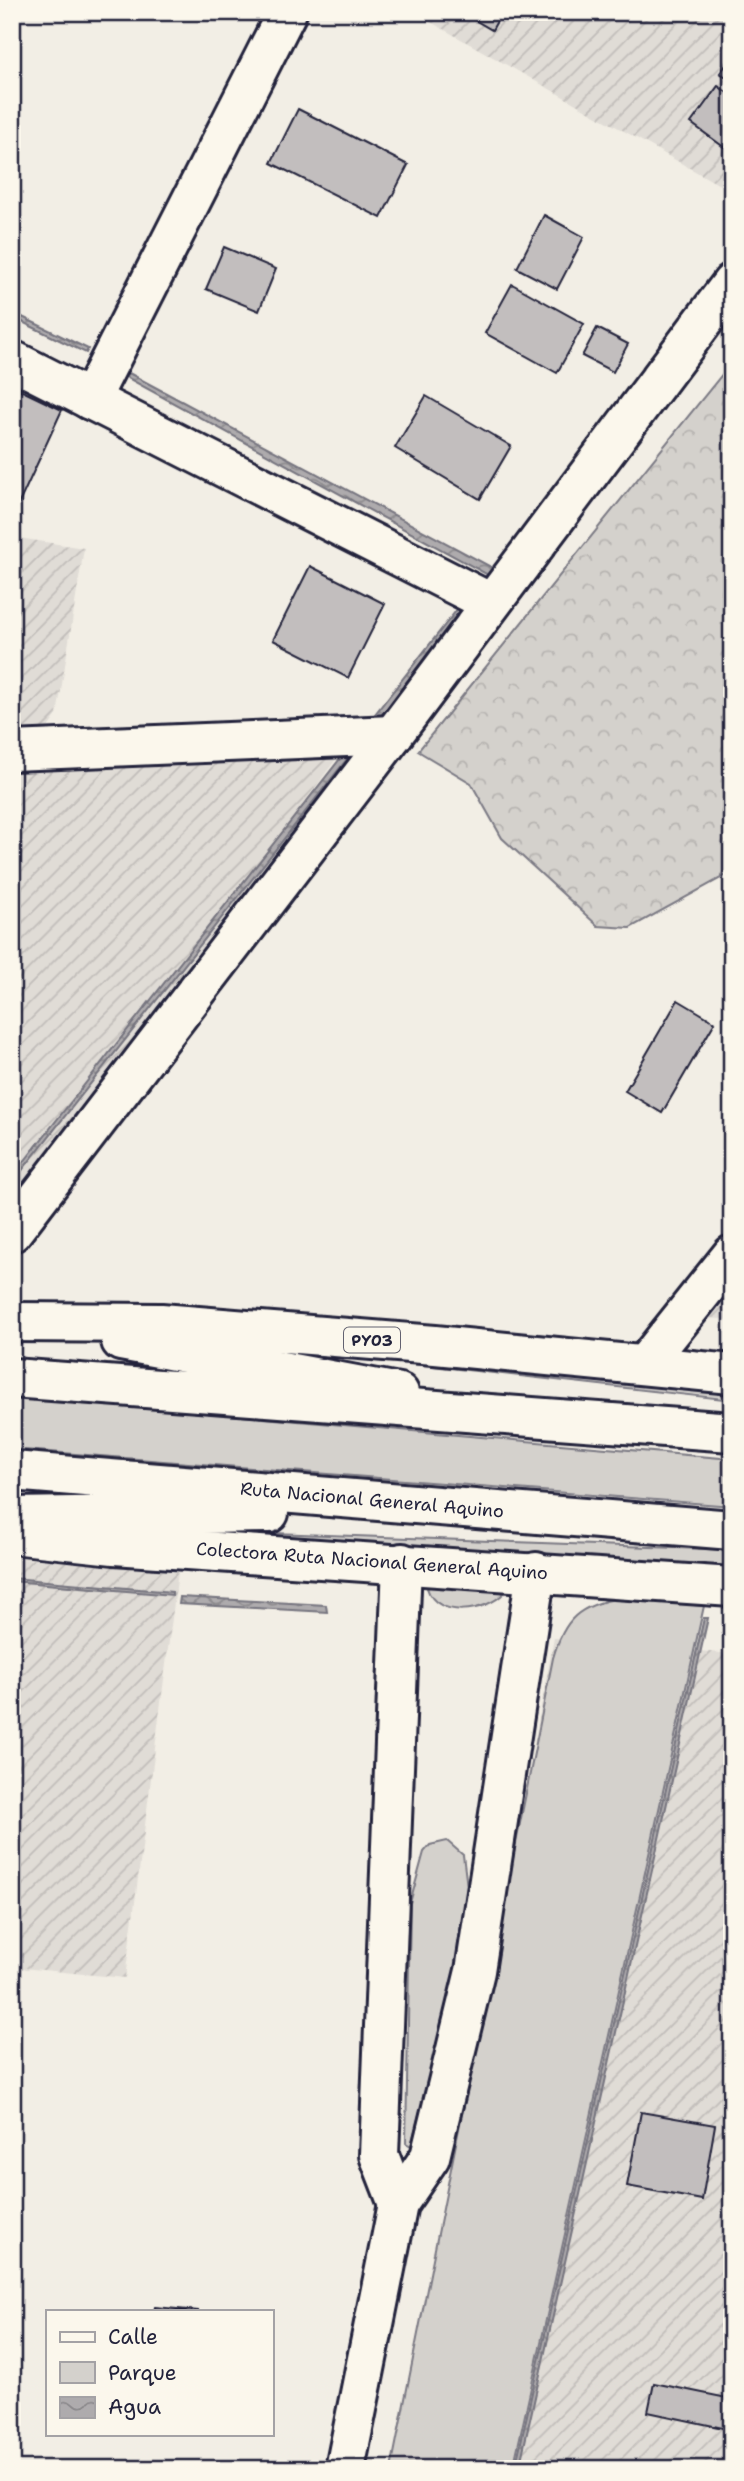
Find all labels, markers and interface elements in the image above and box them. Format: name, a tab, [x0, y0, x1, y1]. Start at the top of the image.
road number: PY03	[344, 1328, 400, 1352]
street label: Ruta Nacional General Aquino	[239, 1477, 505, 1523]
street label: Colectora Ruta Nacional General Aquino	[195, 1537, 549, 1585]
legend	[46, 2310, 273, 2436]
text: Calle	[108, 2323, 158, 2351]
text: Parque	[108, 2359, 177, 2387]
text: Agua	[108, 2393, 161, 2421]

